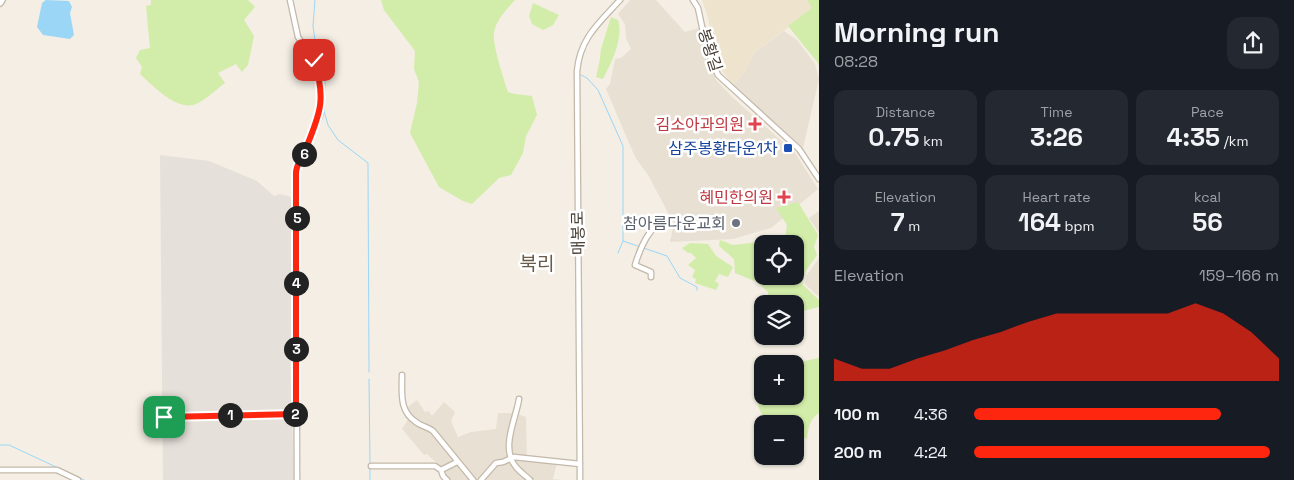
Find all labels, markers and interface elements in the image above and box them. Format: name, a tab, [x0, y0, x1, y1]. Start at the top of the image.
text: Morning run	[834, 14, 999, 50]
button: share	[1227, 17, 1279, 69]
street label: 봉황길	[693, 26, 727, 74]
pin	[293, 39, 335, 81]
icon: check	[300, 46, 328, 74]
text: 08:28	[834, 51, 878, 72]
text: Distance	[876, 103, 935, 121]
text: Time	[1041, 103, 1072, 121]
text: Pace	[1191, 103, 1224, 121]
place label: 김소아과의원	[656, 114, 744, 135]
marker: 김소아과의원	[748, 117, 762, 131]
text: 0.75	[868, 121, 920, 153]
text: 3:26	[1030, 121, 1083, 153]
text: 4:35	[1167, 121, 1220, 153]
text: km	[920, 132, 943, 150]
text: /km	[1220, 132, 1248, 150]
place label: 삼주봉황타운1차	[668, 138, 778, 159]
pin: 6	[292, 142, 316, 166]
marker: 삼주봉황타운1차	[782, 142, 794, 154]
text: 6	[300, 145, 309, 163]
place label: 혜민한의원	[699, 187, 773, 208]
text: Elevation	[875, 188, 936, 206]
text: Heart rate	[1023, 188, 1090, 206]
text: kcal	[1194, 188, 1221, 206]
marker: 혜민한의원	[777, 190, 791, 204]
pin: 5	[284, 206, 310, 230]
text: 7	[891, 206, 905, 238]
text: 164	[1018, 206, 1061, 238]
text: 56	[1192, 206, 1223, 238]
text: 5	[293, 209, 302, 227]
street label: 매봉로	[567, 210, 589, 255]
place label: 참아름다운교회	[623, 213, 726, 234]
marker: 참아름다운교회	[730, 217, 742, 229]
text: m	[905, 217, 920, 235]
text: bpm	[1061, 217, 1095, 235]
map controls	[754, 235, 804, 465]
button: locate	[754, 235, 804, 285]
district label: 북리	[520, 251, 554, 276]
text: Elevation	[834, 265, 904, 286]
text: 159–166 m	[1199, 265, 1279, 286]
pin: 4	[284, 270, 308, 296]
text: 4	[292, 274, 301, 292]
button: layers	[754, 295, 804, 345]
pin: 3	[284, 336, 308, 362]
text: 3	[292, 340, 301, 358]
button: +	[754, 355, 804, 405]
pin	[143, 396, 185, 438]
pin: 1	[218, 402, 242, 428]
pin: 2	[282, 402, 308, 426]
icon: arrive	[150, 403, 178, 431]
text: 100 m	[834, 404, 880, 425]
text: 4:36	[914, 404, 948, 425]
text: 2	[291, 405, 300, 423]
text: 1	[227, 406, 234, 424]
button: −	[754, 415, 804, 465]
text: 200 m	[834, 442, 882, 463]
text: 4:24	[914, 442, 947, 463]

